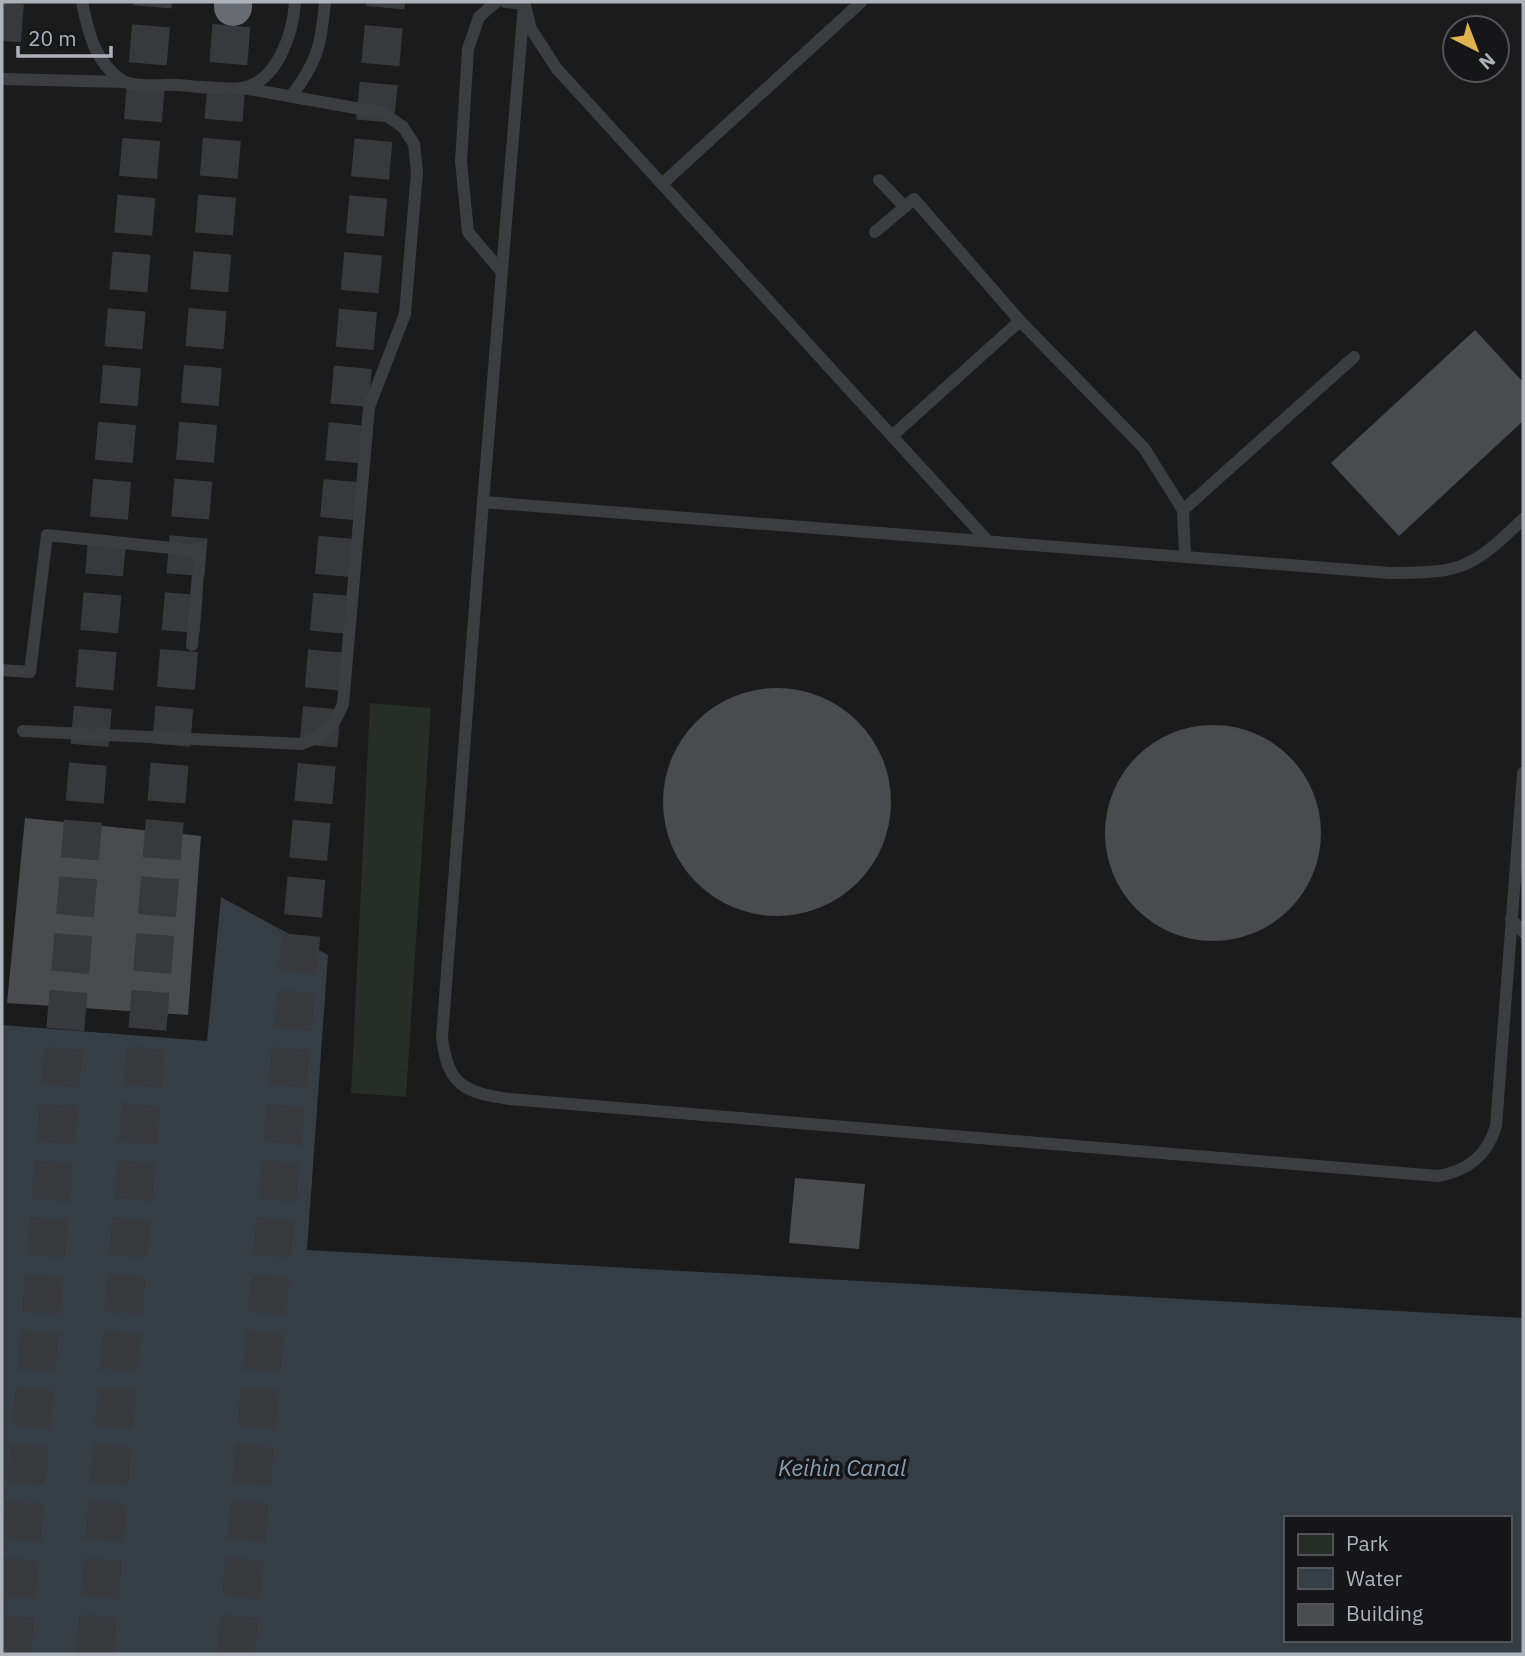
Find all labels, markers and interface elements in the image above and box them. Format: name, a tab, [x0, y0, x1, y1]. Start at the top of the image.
scale bar	[18, 14, 110, 58]
north arrow	[1441, 14, 1511, 84]
text: 20 m	[28, 24, 77, 52]
text: N	[1474, 48, 1501, 75]
water label: Keihin Canal	[778, 1452, 907, 1482]
legend	[1284, 1516, 1511, 1642]
text: Park	[1346, 1529, 1389, 1557]
text: Water	[1346, 1564, 1403, 1592]
text: Building	[1346, 1599, 1423, 1627]

